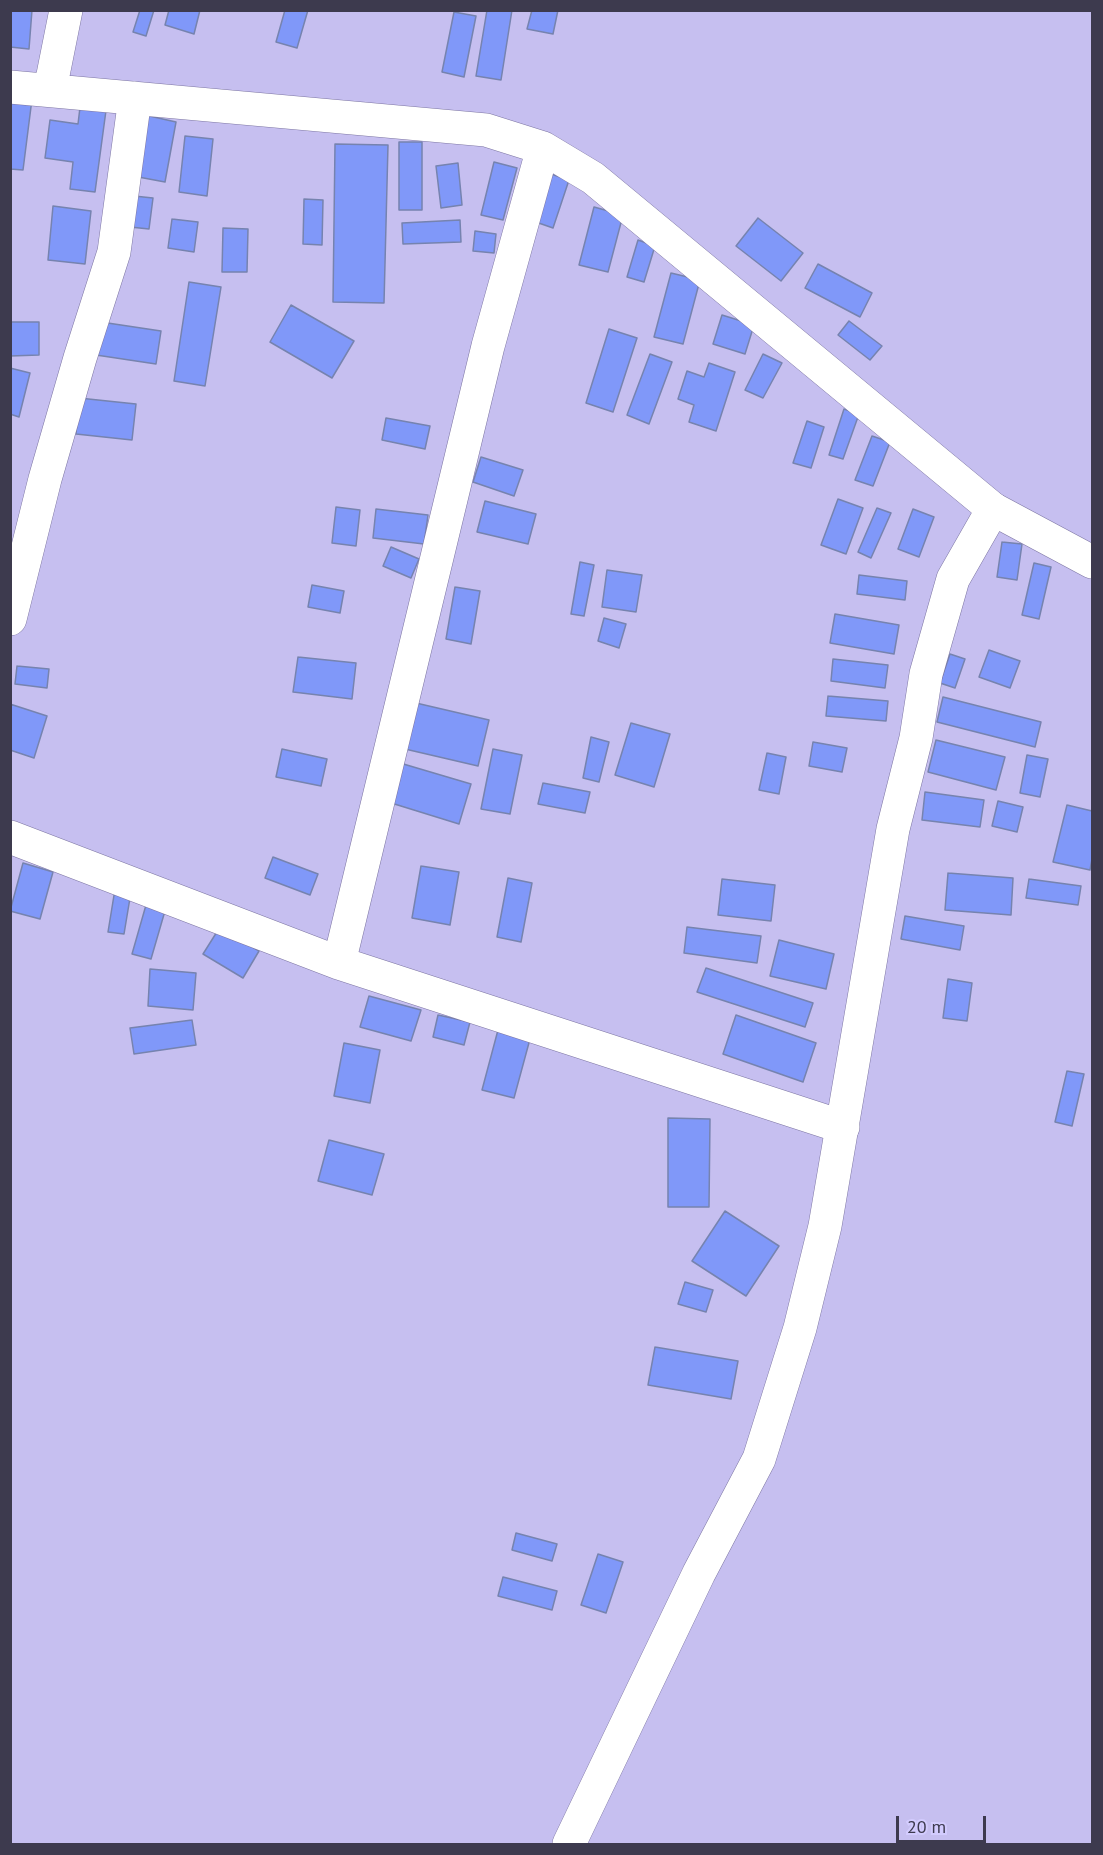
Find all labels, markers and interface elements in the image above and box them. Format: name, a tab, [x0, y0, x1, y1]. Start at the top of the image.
scale bar	[899, 1804, 989, 1842]
text: 20 m	[907, 1815, 946, 1838]

